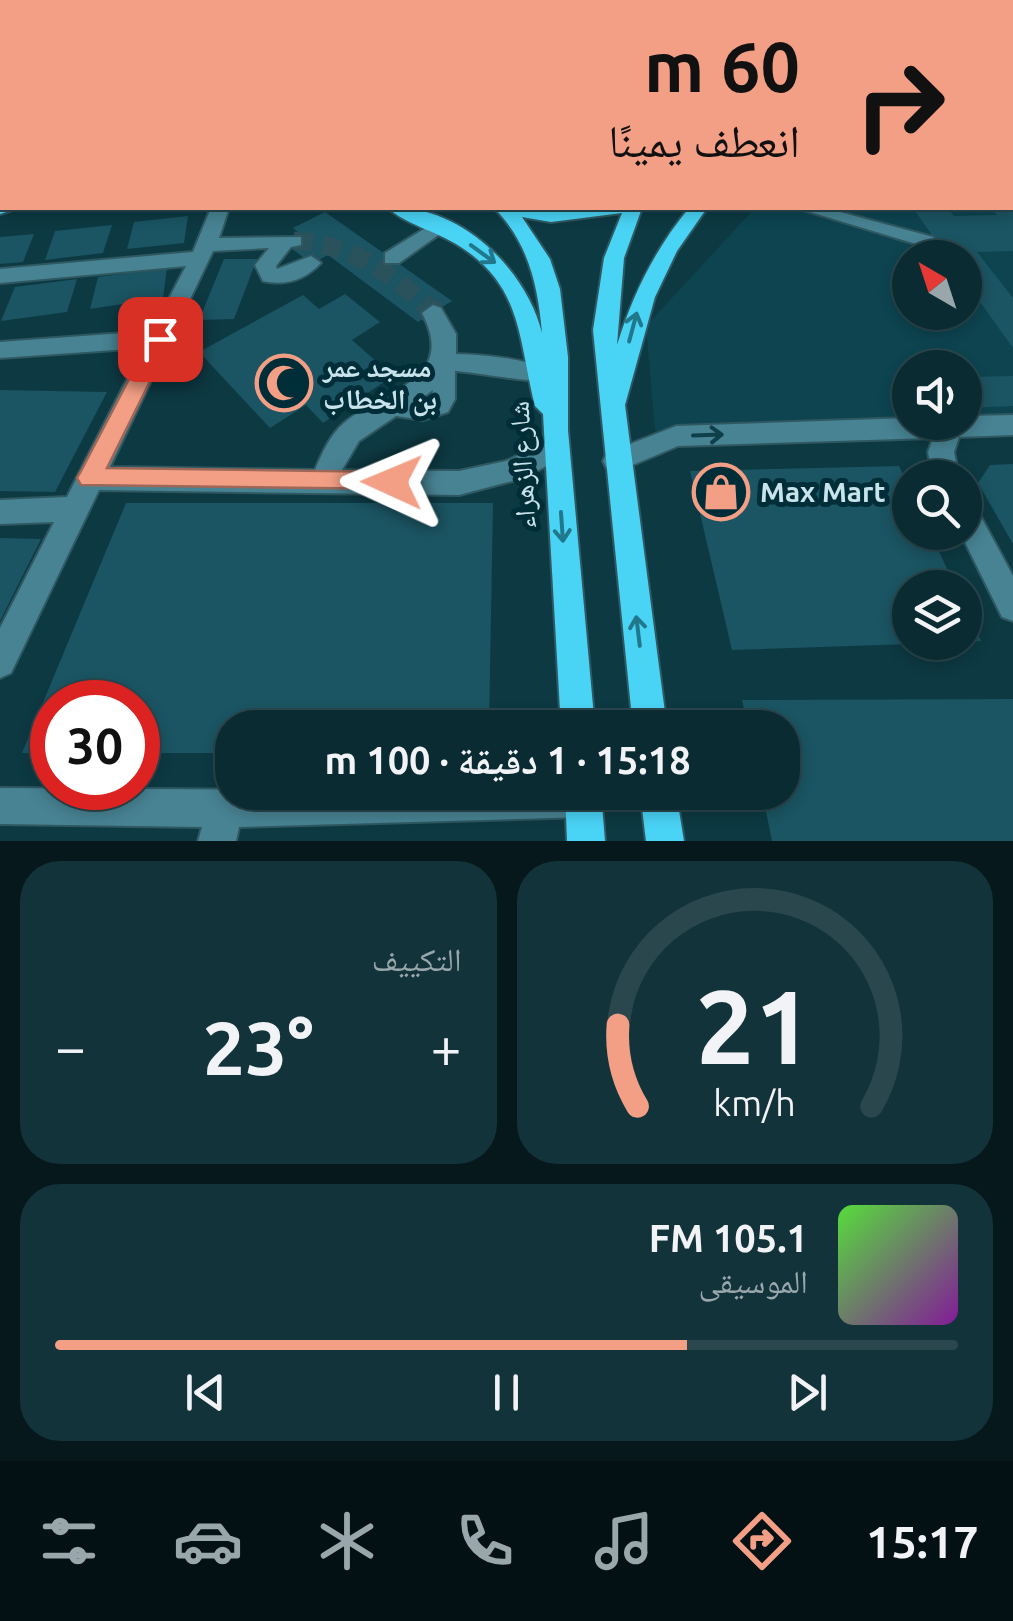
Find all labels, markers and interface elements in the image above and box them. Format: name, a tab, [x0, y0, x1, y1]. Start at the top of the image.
text: 60 m	[644, 27, 800, 105]
icon: right	[835, 40, 965, 170]
text: انعطف يمينًا	[608, 115, 800, 166]
north arrow	[892, 240, 982, 330]
map controls	[892, 240, 982, 660]
one-way arrow	[469, 243, 496, 264]
pin	[118, 297, 203, 382]
icon: arrive	[133, 312, 188, 367]
one-way arrow	[625, 312, 643, 343]
button: sound	[892, 350, 982, 440]
place label: مسجد عمر بن الخطاب	[322, 351, 437, 417]
mosque icon: مسجد عمر بن الخطاب	[254, 353, 314, 413]
street label: شارع الزهراء	[503, 400, 543, 530]
one-way arrow	[692, 425, 724, 444]
position arrow	[340, 430, 444, 534]
button: search	[892, 460, 982, 550]
shop icon: Max Mart	[691, 462, 751, 522]
place label: Max Mart	[760, 476, 886, 507]
one-way arrow	[553, 510, 572, 543]
button: layers	[892, 570, 982, 660]
one-way arrow	[628, 615, 646, 647]
speed limit sign: 30	[30, 680, 160, 810]
text: 15:18 · 1 دقيقة · 100 m	[324, 739, 691, 781]
text: التكييف	[372, 941, 462, 977]
text: 21	[696, 967, 813, 1084]
text: 23°	[203, 1005, 314, 1089]
text: −	[55, 1016, 86, 1077]
text: +	[430, 1016, 461, 1077]
text: km/h	[713, 1083, 796, 1123]
text: 105.1 FM	[649, 1217, 808, 1259]
text: الموسيقى	[698, 1263, 808, 1299]
icon: previous	[178, 1365, 233, 1420]
icon: pause	[479, 1365, 534, 1420]
icon: next	[780, 1365, 835, 1420]
icon: filters	[34, 1506, 104, 1576]
icon: car	[173, 1506, 243, 1576]
icon: climate	[312, 1506, 382, 1576]
icon: phone	[450, 1506, 520, 1576]
icon: music	[589, 1506, 659, 1576]
icon: directions	[727, 1506, 797, 1576]
text: 15:17	[866, 1516, 979, 1567]

